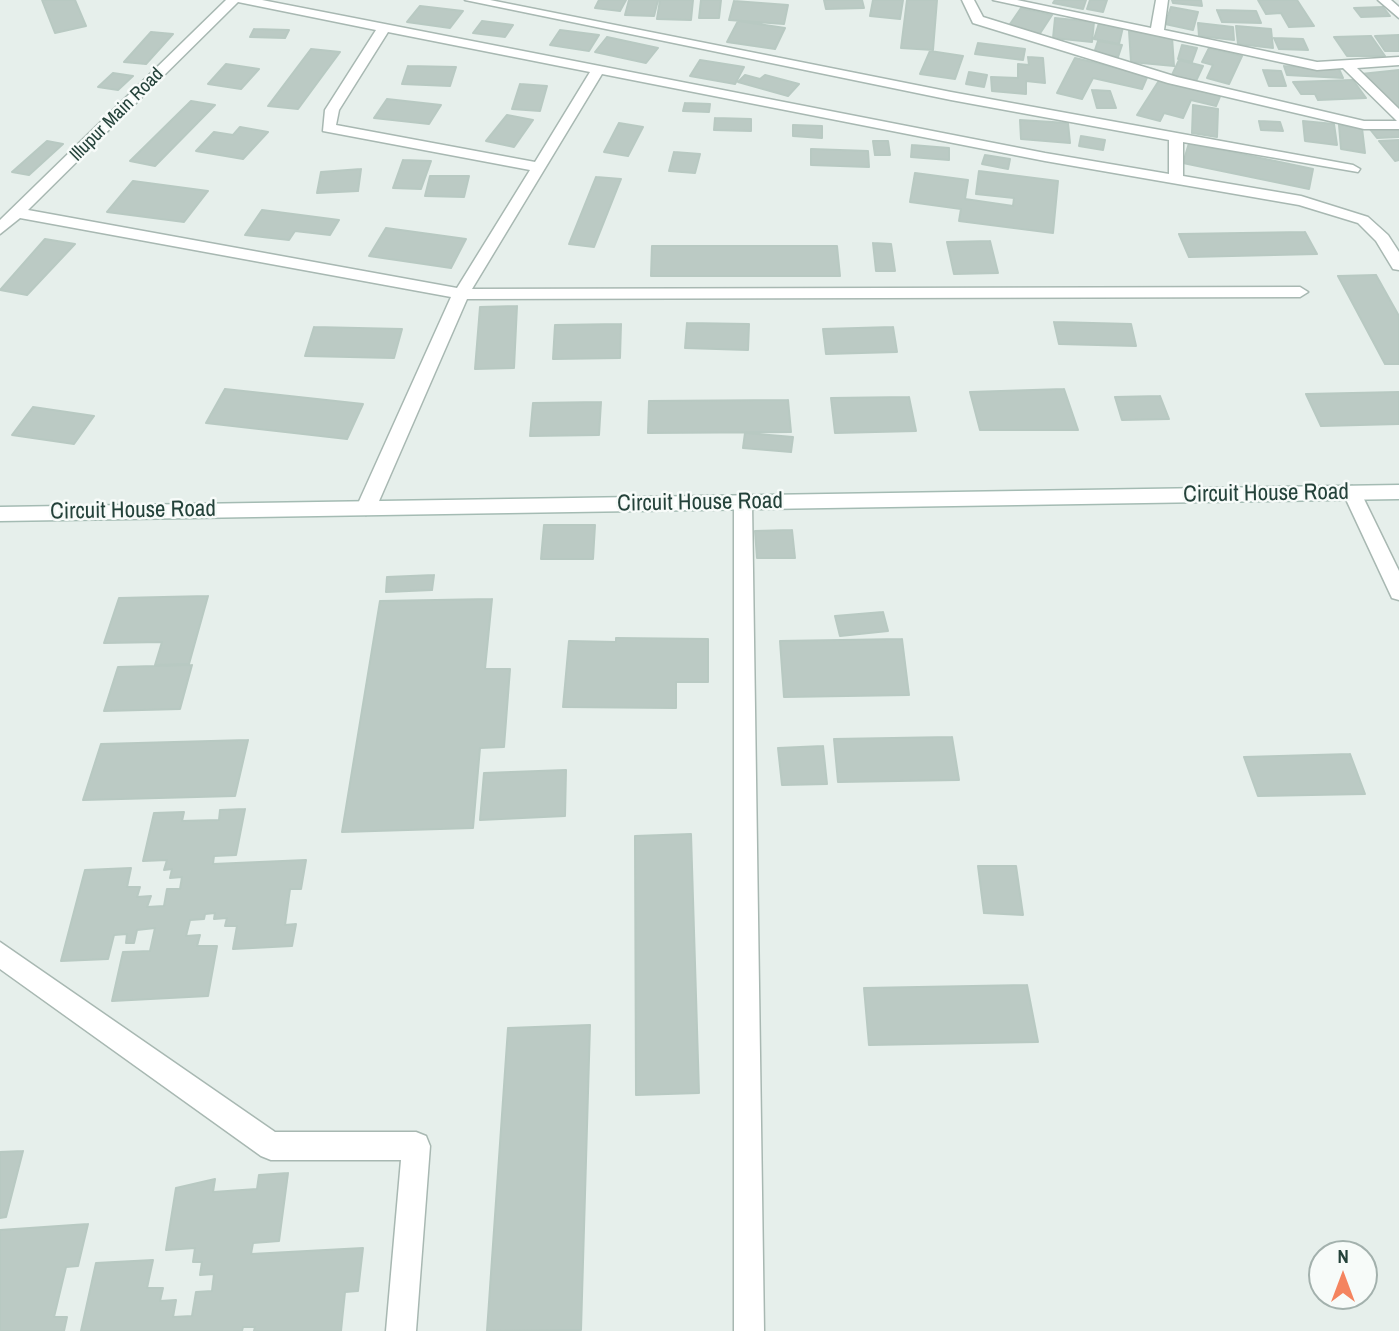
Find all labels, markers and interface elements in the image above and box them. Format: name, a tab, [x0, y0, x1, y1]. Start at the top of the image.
street label: Illupur Main Road	[65, 63, 169, 167]
street label: Circuit House Road	[1183, 479, 1349, 509]
street label: Circuit House Road	[617, 488, 783, 518]
street label: Circuit House Road	[50, 496, 216, 526]
north arrow	[1308, 1240, 1378, 1310]
text: N	[1337, 1243, 1349, 1269]

